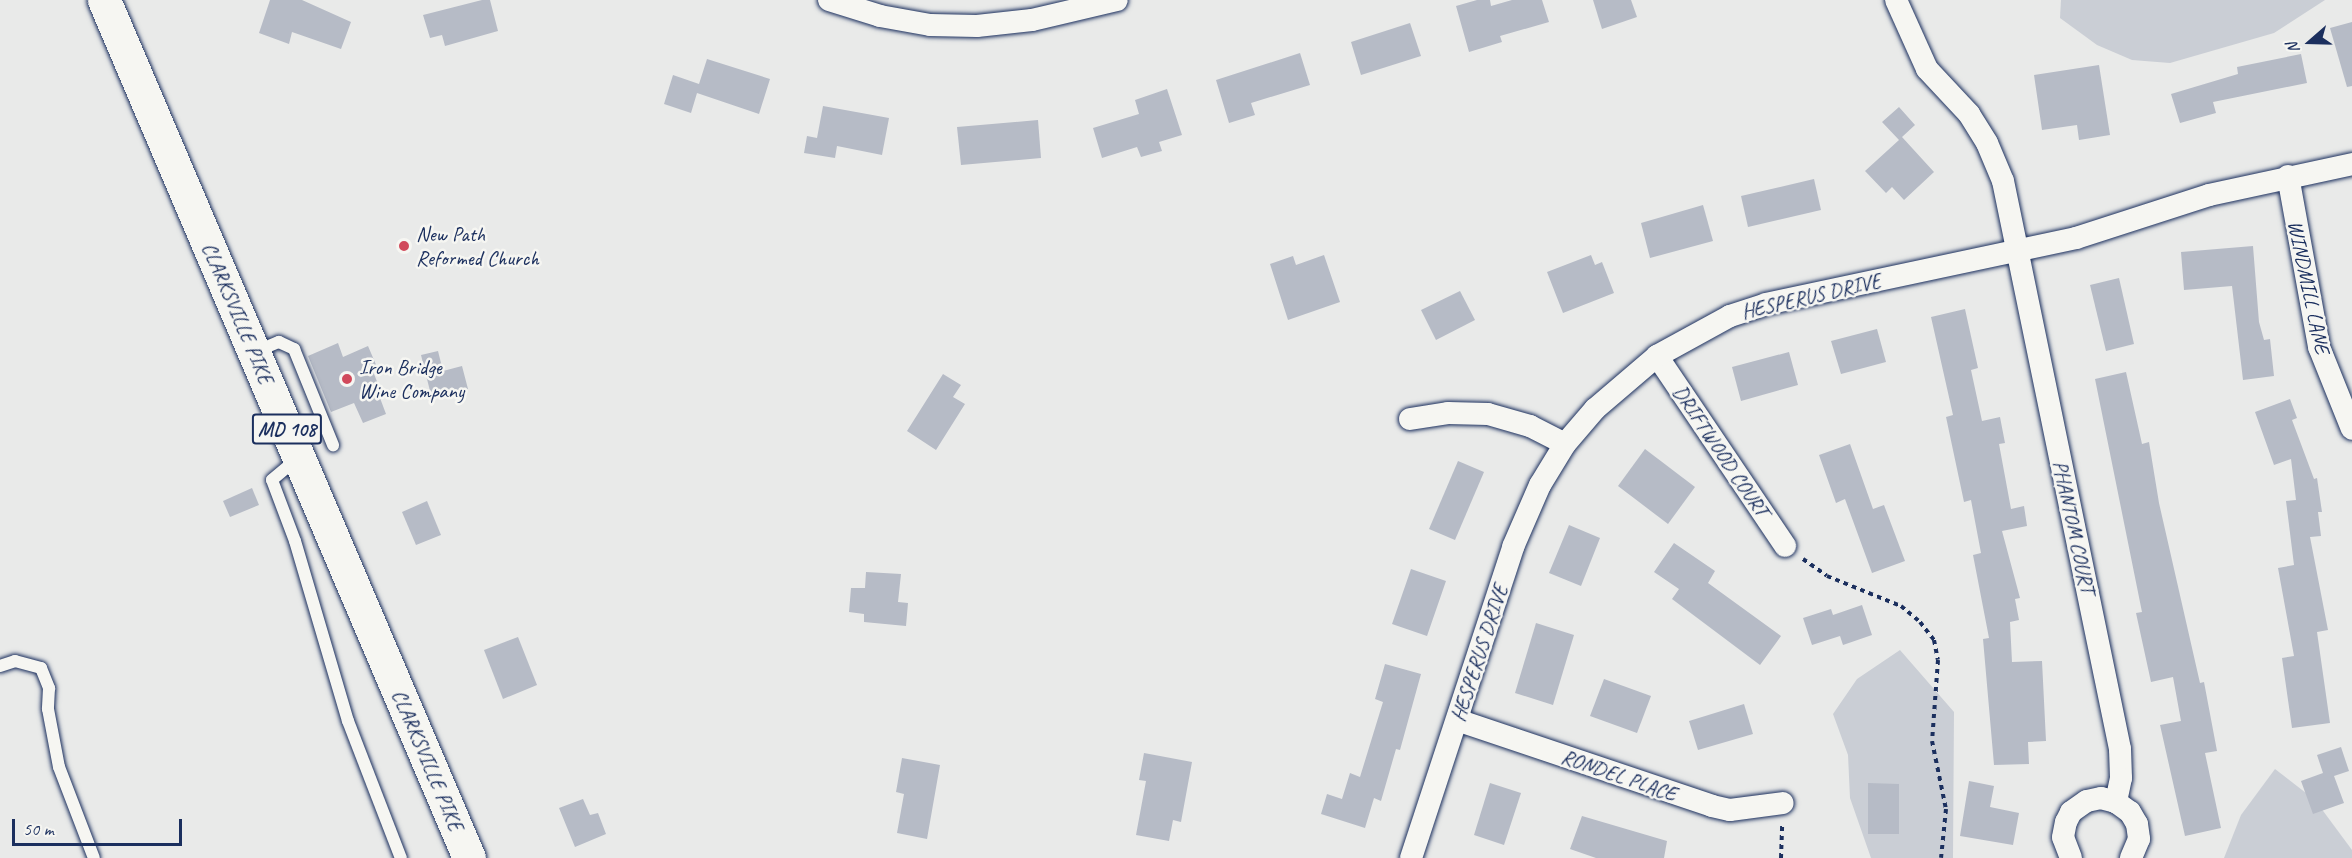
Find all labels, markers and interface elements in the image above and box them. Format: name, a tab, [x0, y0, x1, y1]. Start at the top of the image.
north arrow	[2280, 12, 2340, 72]
text: N	[2282, 40, 2304, 56]
street label: WINDMILL LANE	[2283, 218, 2335, 356]
place label: New Path Reformed Church	[416, 221, 539, 271]
street label: CLARKSVILLE PIKE	[197, 239, 279, 387]
marker: New Path Reformed Church	[397, 239, 411, 253]
street label: HESPERUS DRIVE	[1739, 268, 1883, 324]
place label: Iron Bridge Wine Company	[359, 354, 462, 404]
marker: Iron Bridge Wine Company	[340, 372, 354, 386]
street label: DRIFTWOOD COURT	[1668, 380, 1774, 522]
road number: MD 108	[251, 412, 323, 446]
street label: PHANTOM COURT	[2048, 459, 2100, 595]
street label: HESPERUS DRIVE	[1445, 582, 1513, 724]
street label: CLARKSVILLE PIKE	[387, 686, 469, 834]
street label: RONDEL PLACE	[1558, 743, 1680, 807]
scale bar	[15, 807, 184, 845]
text: 50 m	[23, 818, 54, 840]

